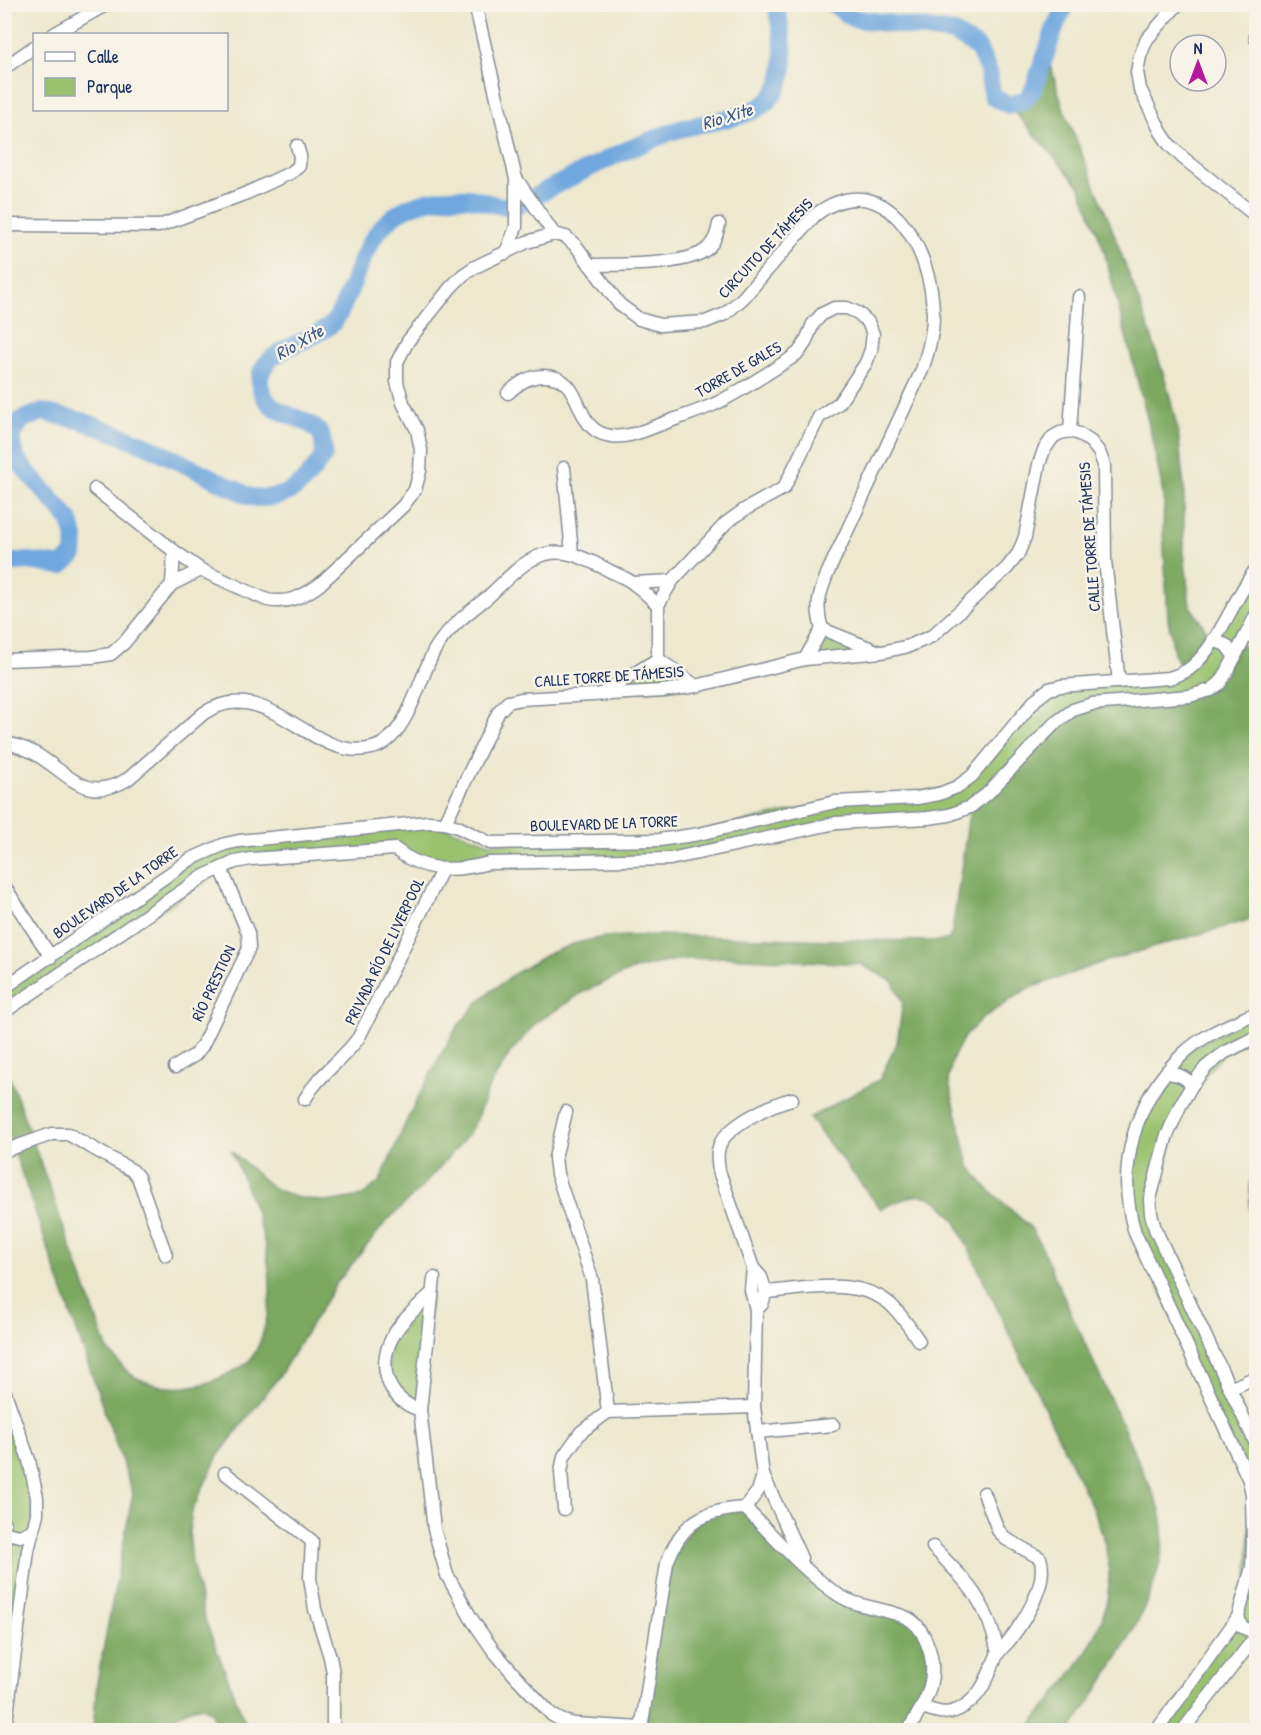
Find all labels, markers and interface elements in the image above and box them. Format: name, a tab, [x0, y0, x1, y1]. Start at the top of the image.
legend	[33, 33, 228, 111]
north arrow	[1168, 33, 1228, 93]
text: N	[1194, 37, 1203, 59]
text: Calle	[87, 44, 119, 69]
text: Parque	[87, 74, 132, 99]
water label: Rio Xite	[699, 96, 756, 136]
street label: CIRCUITO DE TÁMESIS	[713, 193, 818, 303]
water label: Rio Xite	[270, 318, 328, 366]
street label: TORRE DE GALES	[691, 335, 786, 402]
street label: CALLE TORRE DE TÁMESIS	[1073, 461, 1105, 612]
street label: CALLE TORRE DE TÁMESIS	[534, 660, 685, 692]
street label: BOULEVARD DE LA TORRE	[530, 809, 678, 837]
street label: BOULEVARD DE LA TORRE	[48, 841, 182, 943]
street label: PRIVADA RÍO DE LIVERPOOL	[339, 874, 429, 1028]
street label: RÍO PRESTION	[186, 941, 240, 1025]

